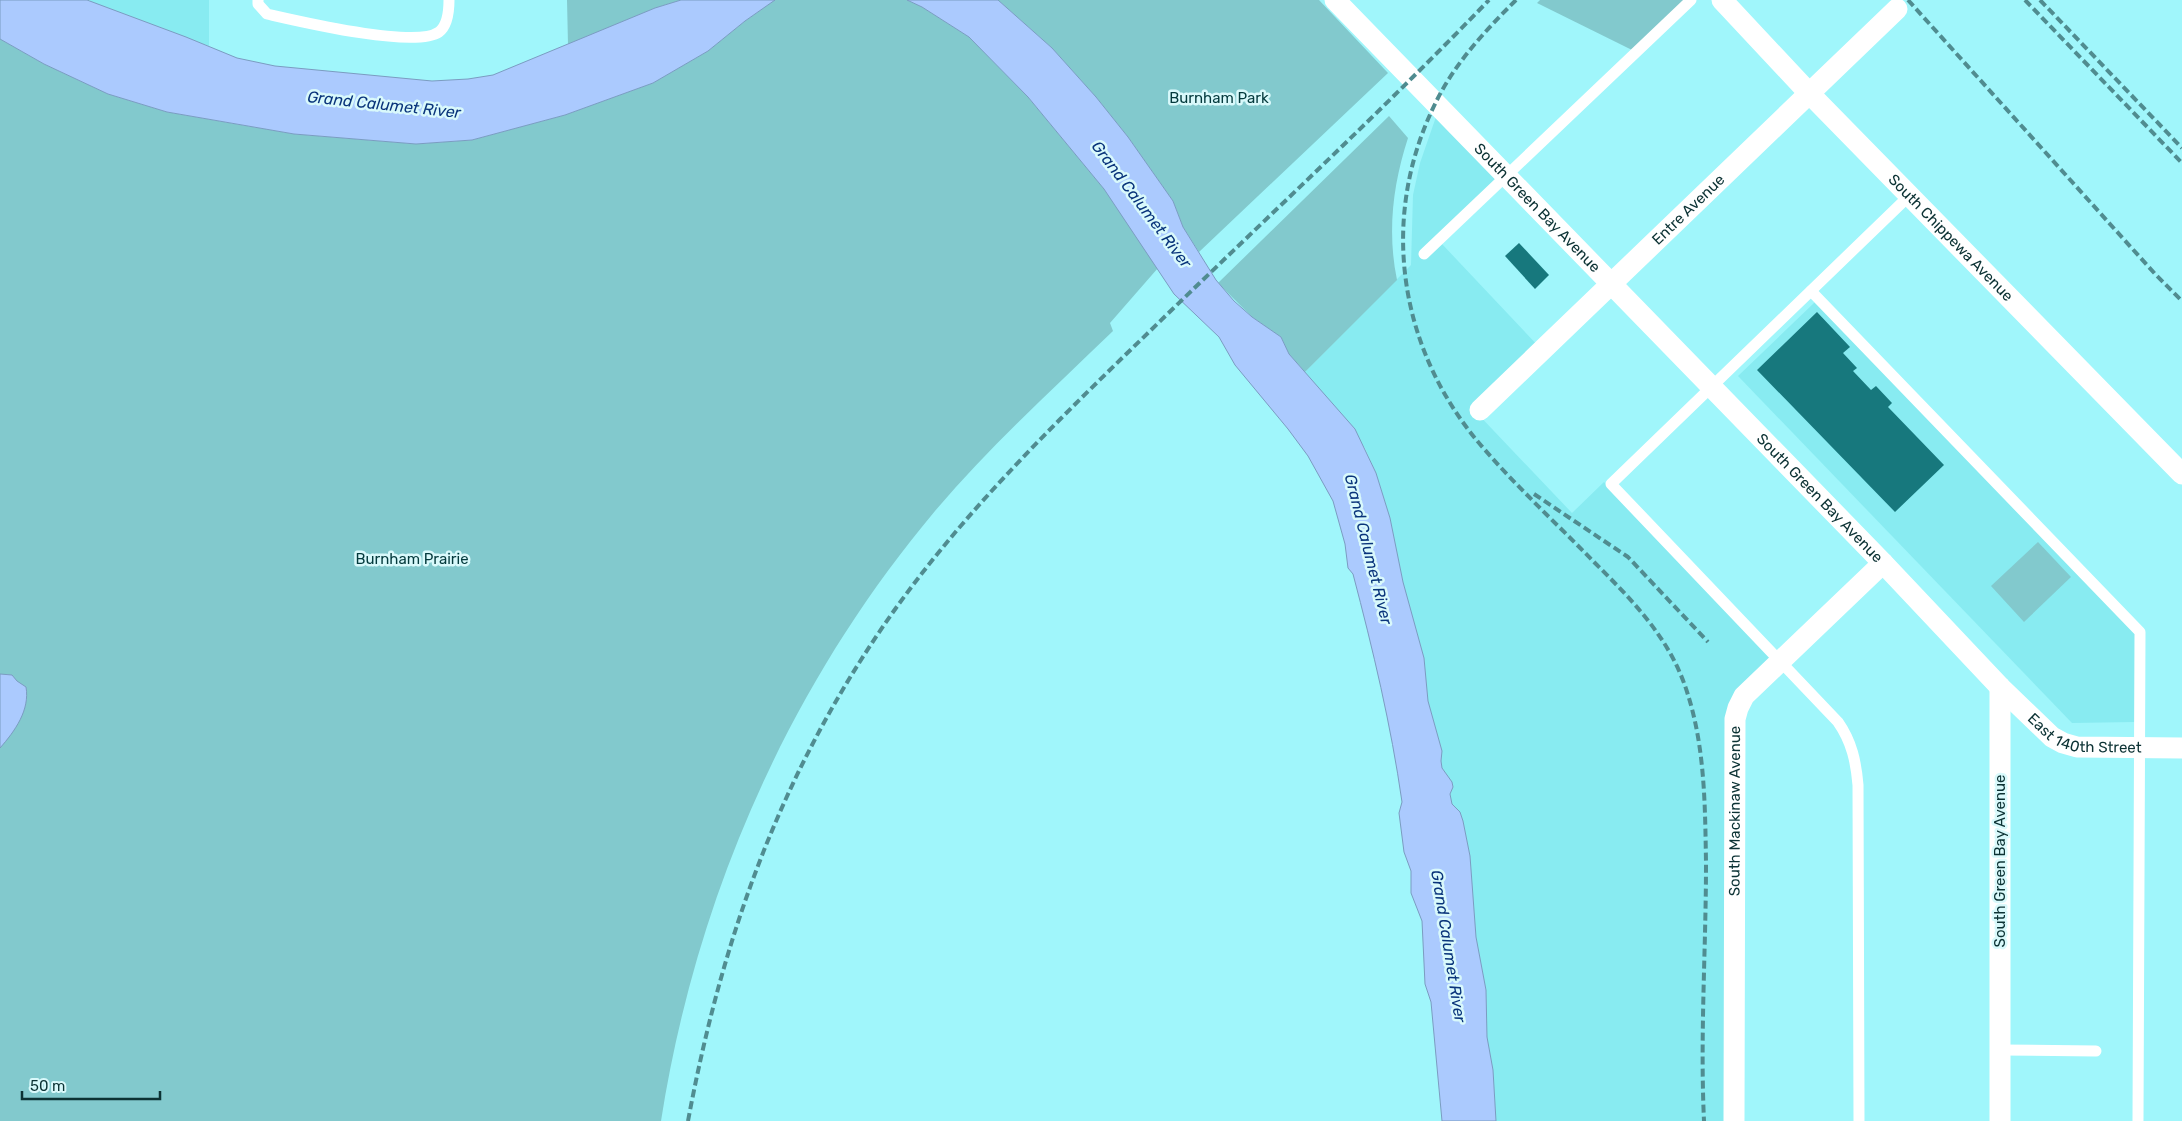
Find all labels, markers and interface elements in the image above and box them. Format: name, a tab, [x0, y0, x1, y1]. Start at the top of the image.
water label: Grand Calumet River	[306, 87, 463, 122]
park label: Burnham Park	[1169, 89, 1269, 107]
water label: Grand Calumet River	[1088, 137, 1196, 272]
street label: South Green Bay Avenue	[1471, 140, 1604, 276]
street label: Entre Avenue	[1648, 171, 1728, 249]
street label: South Chippewa Avenue	[1885, 171, 2017, 305]
street label: South Green Bay Avenue	[1753, 430, 1887, 566]
water label: Grand Calumet River	[1341, 472, 1397, 627]
park label: Burnham Prairie	[355, 550, 469, 568]
street label: East 140th Street	[2024, 710, 2142, 757]
street label: South Mackinaw Avenue	[1726, 726, 1744, 896]
street label: South Green Bay Avenue	[1991, 775, 2009, 947]
water label: Grand Calumet River	[1427, 868, 1470, 1025]
scale bar	[22, 1068, 160, 1100]
text: 50 m	[30, 1077, 65, 1095]

